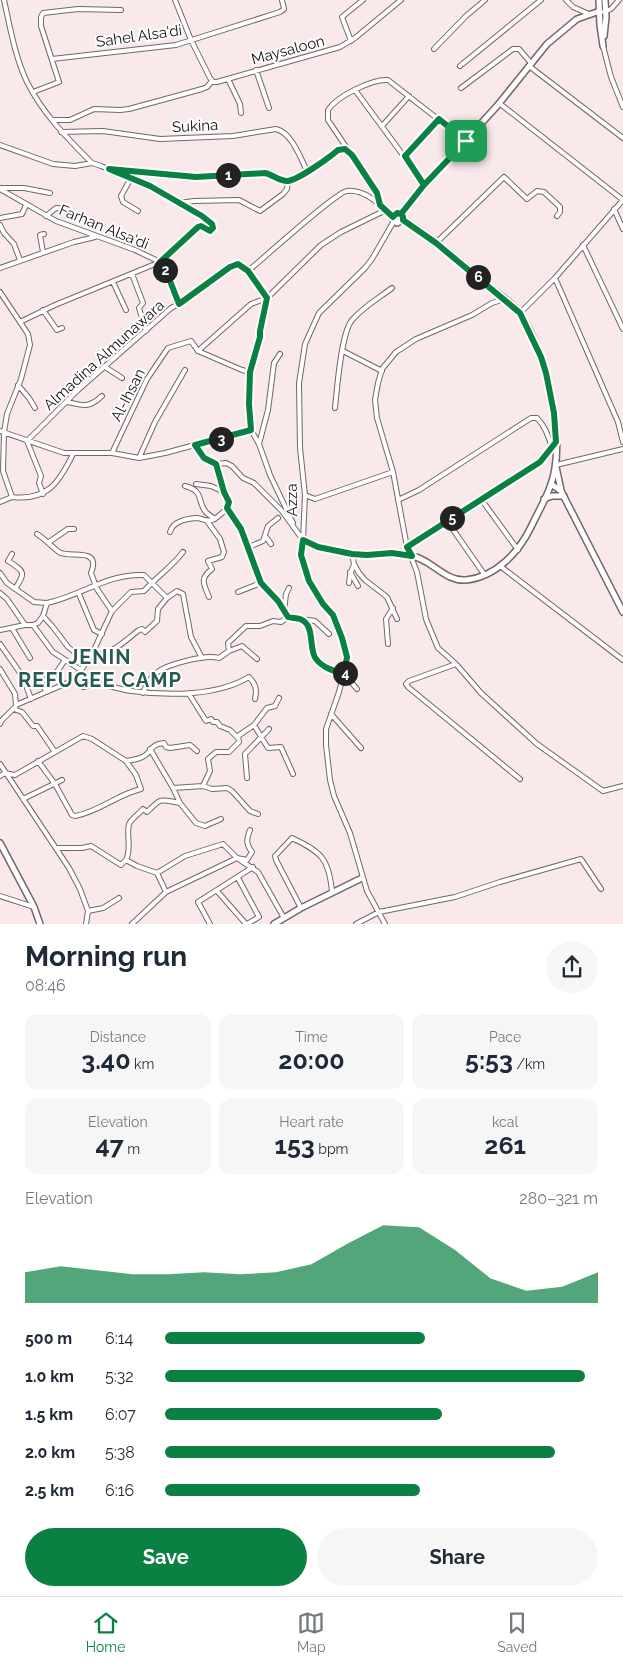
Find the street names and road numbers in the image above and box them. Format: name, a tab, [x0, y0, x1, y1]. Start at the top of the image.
street label: Sahel Alsa'di	[95, 21, 183, 51]
street label: Maysaloon	[249, 32, 327, 68]
street label: Sukina	[171, 116, 219, 136]
street label: Farhan Alsa'di	[57, 201, 151, 253]
street label: Almadina Almunawara	[40, 296, 168, 414]
street label: Al-Ihsan	[107, 366, 149, 424]
street label: Azza	[283, 483, 301, 517]

